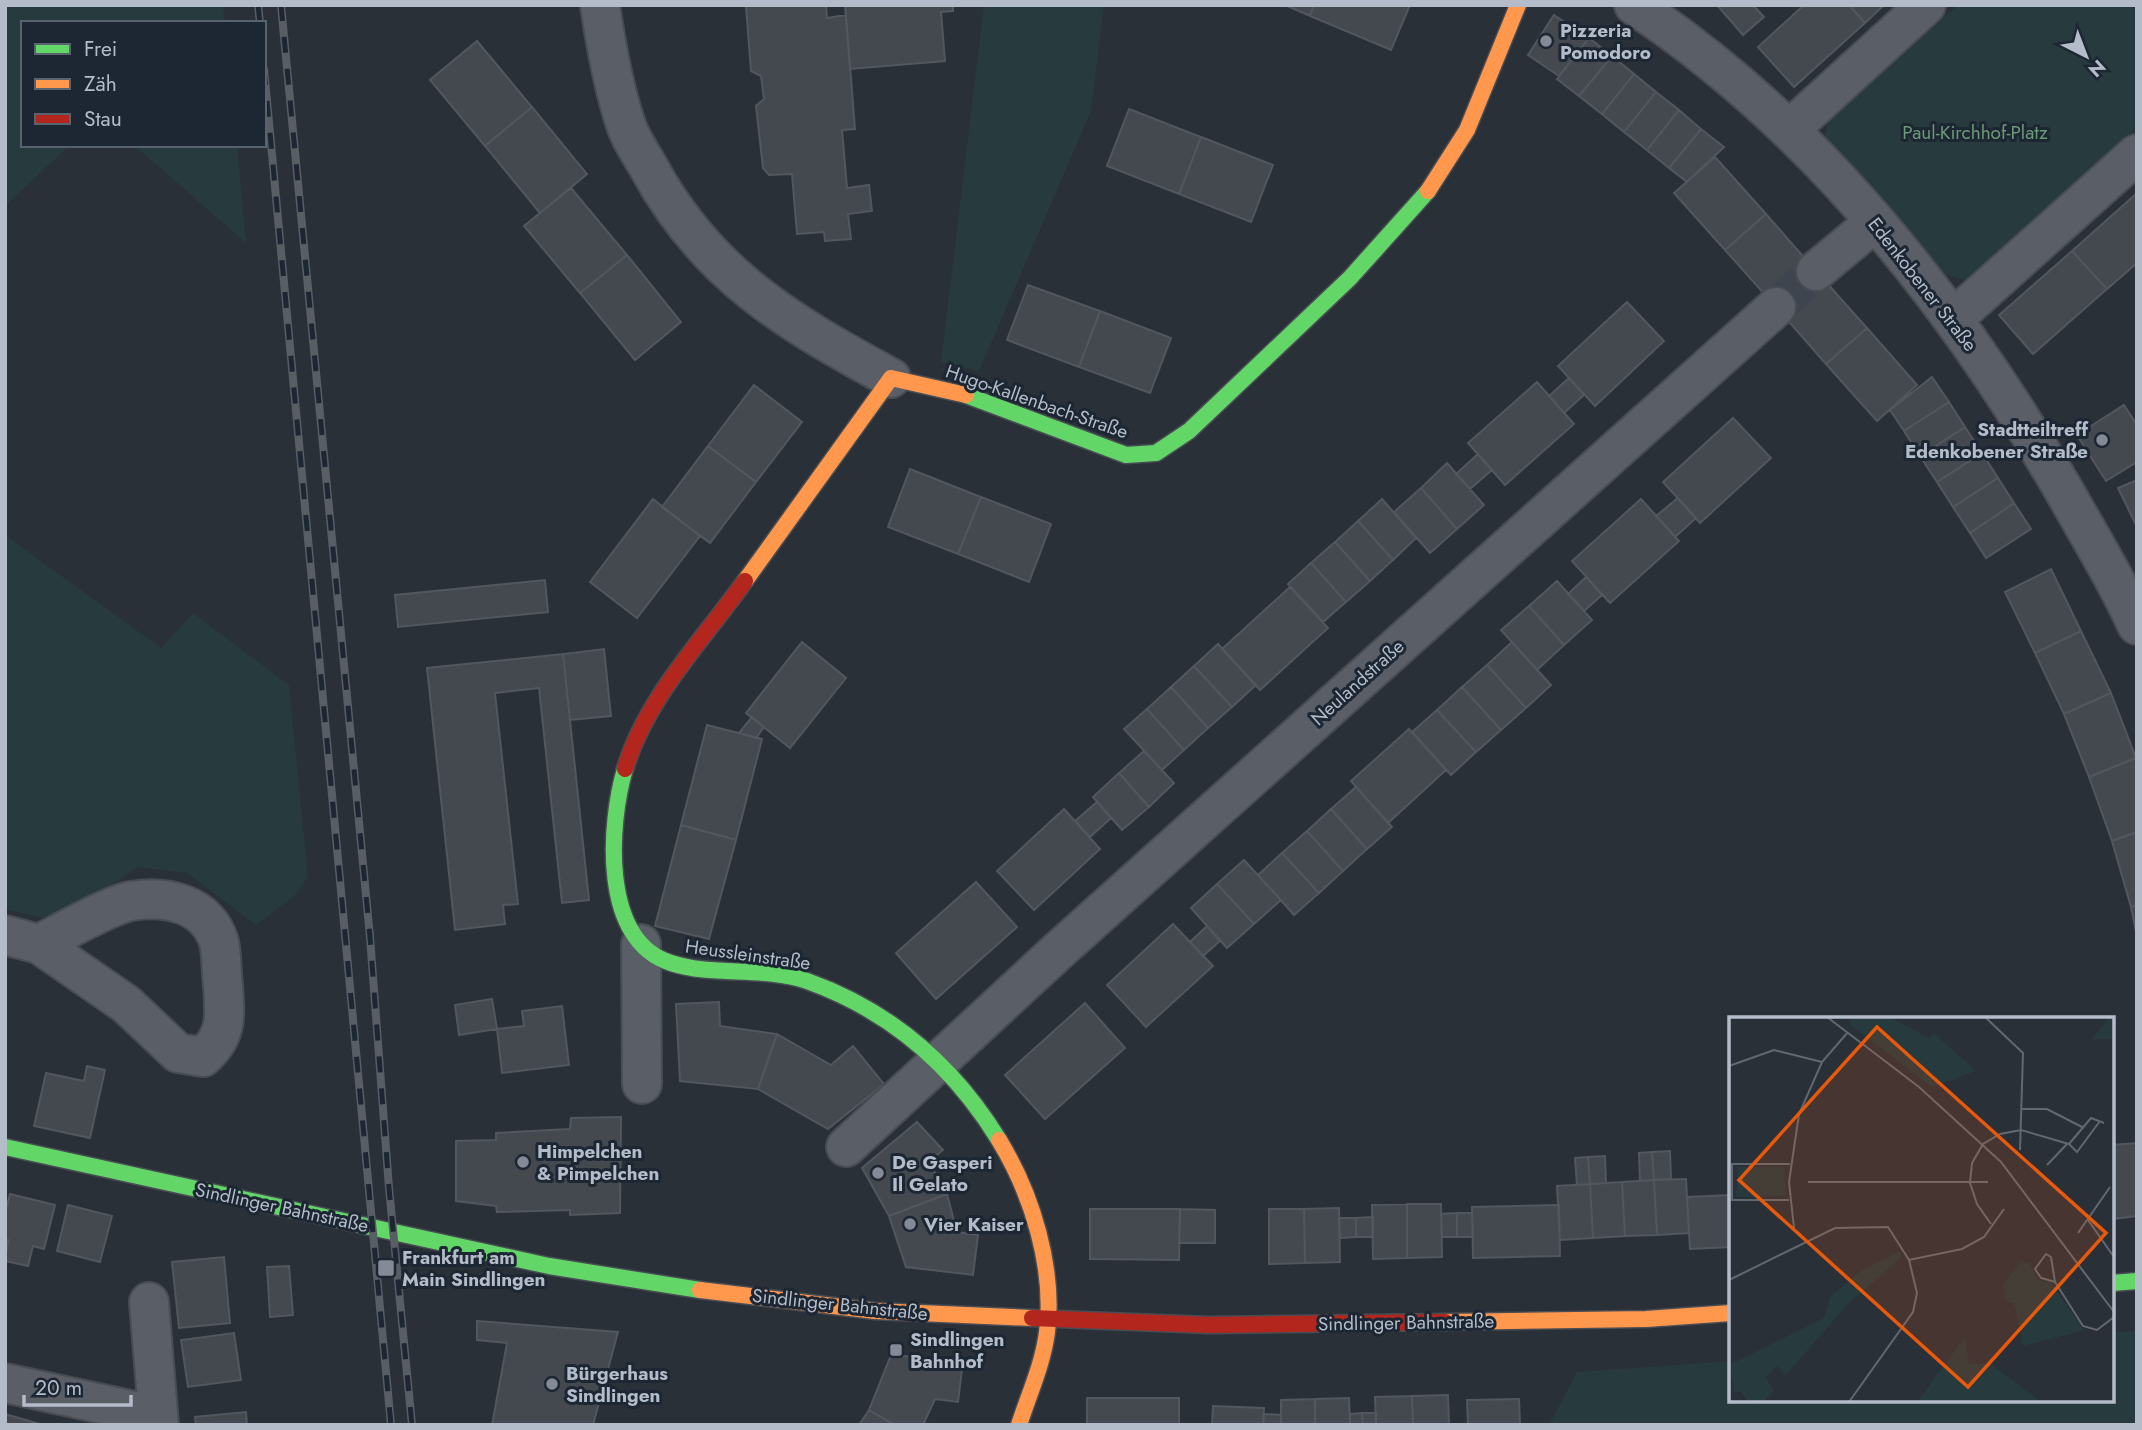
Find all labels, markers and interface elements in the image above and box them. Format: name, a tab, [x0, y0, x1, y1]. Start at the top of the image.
place label: Pizzeria Pomodoro	[1560, 17, 1651, 66]
legend	[21, 21, 266, 147]
north arrow	[2051, 21, 2121, 91]
marker: Pizzeria Pomodoro	[1538, 33, 1554, 49]
text: Frei	[84, 34, 117, 64]
text: N	[2082, 53, 2112, 83]
text: Zäh	[84, 69, 117, 99]
text: Stau	[84, 104, 122, 134]
park label: Paul-Kirchhof-Platz	[1902, 119, 2048, 146]
street label: Edenkobener Straße	[1862, 212, 1984, 357]
street label: Hugo-Kallenbach-Straße	[942, 358, 1132, 445]
place label: Stadtteiltreff Edenkobener Straße	[1905, 416, 2089, 465]
marker: Stadtteiltreff Edenkobener Straße	[2094, 432, 2110, 448]
street label: Neulandstraße	[1305, 633, 1410, 732]
street label: Heussleinstraße	[684, 932, 812, 977]
inset map	[1729, 1017, 2114, 1402]
place label: Himpelchen & Pimpelchen	[537, 1138, 659, 1187]
place label: De Gasperi Il Gelato	[892, 1149, 993, 1198]
marker: Himpelchen & Pimpelchen	[515, 1154, 531, 1170]
marker: De Gasperi Il Gelato	[870, 1165, 886, 1181]
street label: Sindlinger Bahnstraße	[193, 1176, 371, 1239]
place label: Vier Kaiser	[923, 1211, 1024, 1238]
marker: Vier Kaiser	[902, 1216, 918, 1232]
place label: Frankfurt am Main Sindlingen	[402, 1244, 546, 1293]
marker: Frankfurt am Main Sindlingen	[376, 1258, 396, 1278]
street label: Sindlinger Bahnstraße	[751, 1282, 929, 1327]
street label: Sindlinger Bahnstraße	[1318, 1307, 1495, 1338]
place label: Sindlingen Bahnhof	[910, 1326, 1004, 1375]
marker: Sindlingen Bahnhof	[888, 1342, 904, 1358]
place label: Bürgerhaus Sindlingen	[566, 1360, 668, 1409]
scale bar	[24, 1364, 131, 1408]
text: 20 m	[35, 1373, 82, 1403]
marker: Bürgerhaus Sindlingen	[544, 1376, 560, 1392]

